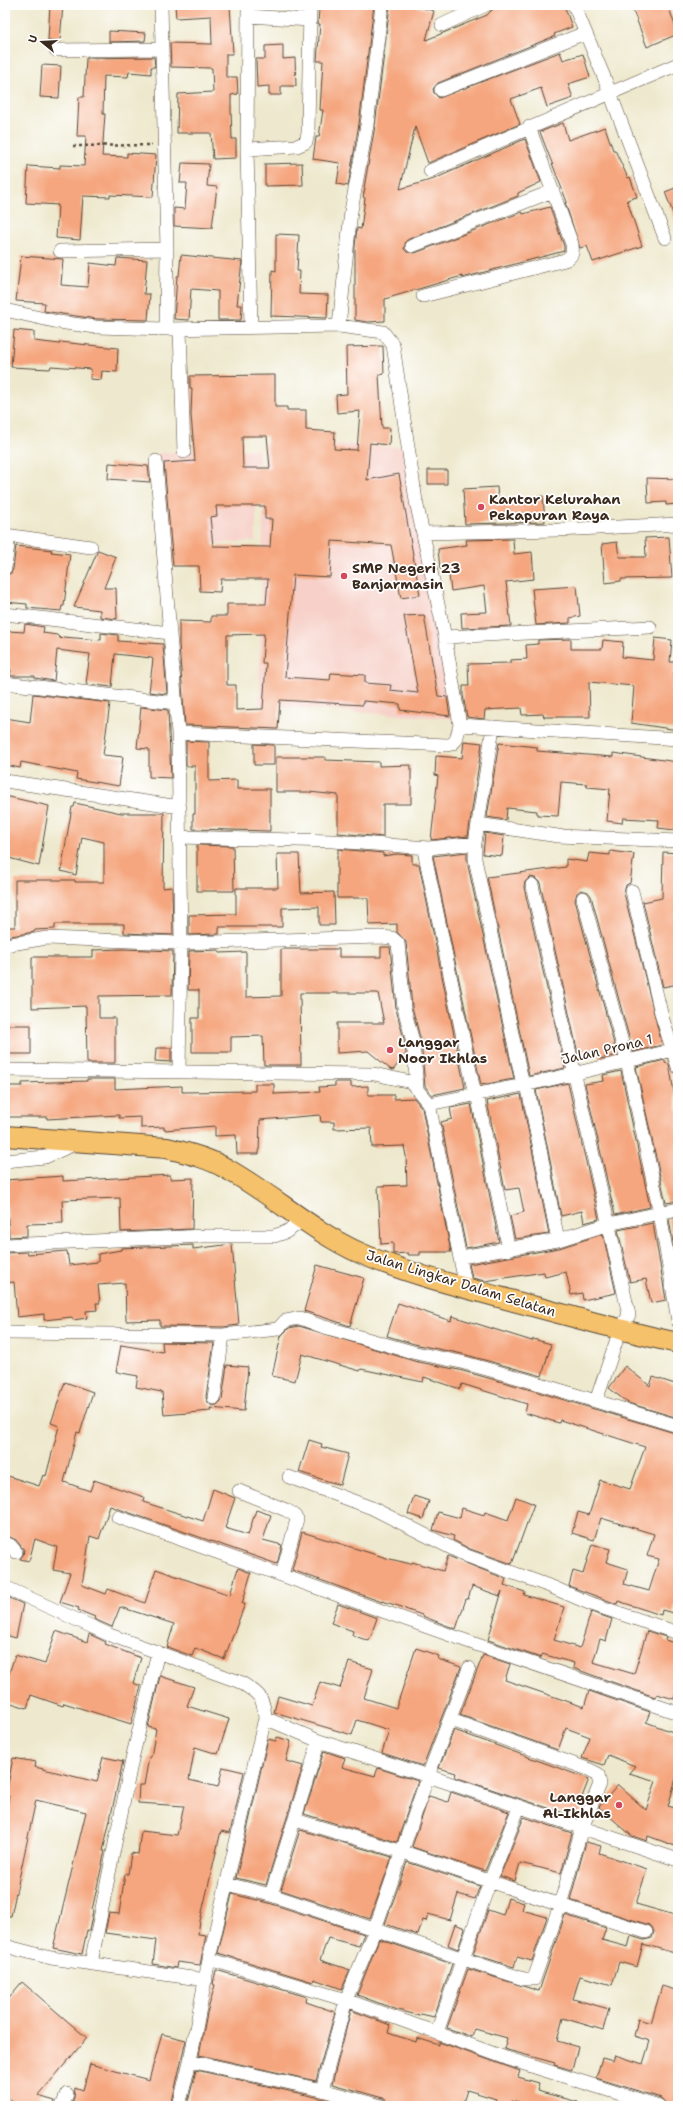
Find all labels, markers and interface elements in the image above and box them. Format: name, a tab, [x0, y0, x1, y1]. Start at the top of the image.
north arrow	[22, 22, 62, 62]
text: U	[25, 33, 41, 45]
place label: Kantor Kelurahan Pekapuran Raya	[489, 490, 621, 524]
marker: Kantor Kelurahan Pekapuran Raya	[476, 502, 486, 512]
place label: SMP Negeri 23 Banjarmasin	[352, 559, 460, 593]
marker: SMP Negeri 23 Banjarmasin	[339, 571, 349, 581]
street label: Jalan Prona 1	[560, 1030, 654, 1068]
place label: Langgar Noor Ikhlas	[398, 1033, 487, 1067]
marker: Langgar Noor Ikhlas	[385, 1045, 395, 1055]
street label: Jalan Lingkar Dalam Selatan	[364, 1246, 558, 1321]
place label: Langgar Al-Ikhlas	[543, 1788, 611, 1822]
marker: Langgar Al-Ikhlas	[614, 1800, 624, 1810]

